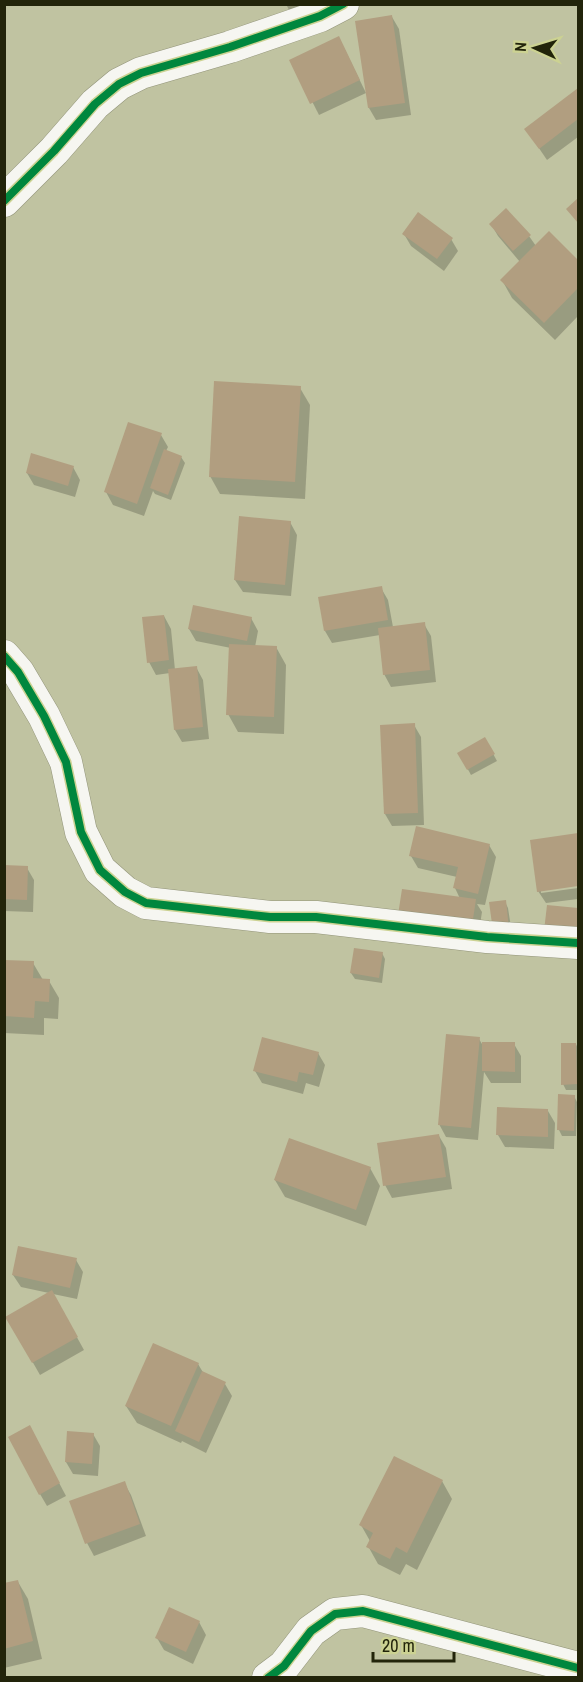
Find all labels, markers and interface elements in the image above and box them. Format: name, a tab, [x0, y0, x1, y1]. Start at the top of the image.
north arrow	[505, 18, 565, 78]
text: N	[509, 41, 531, 52]
scale bar	[373, 1625, 454, 1663]
text: 20 m	[382, 1633, 415, 1658]

